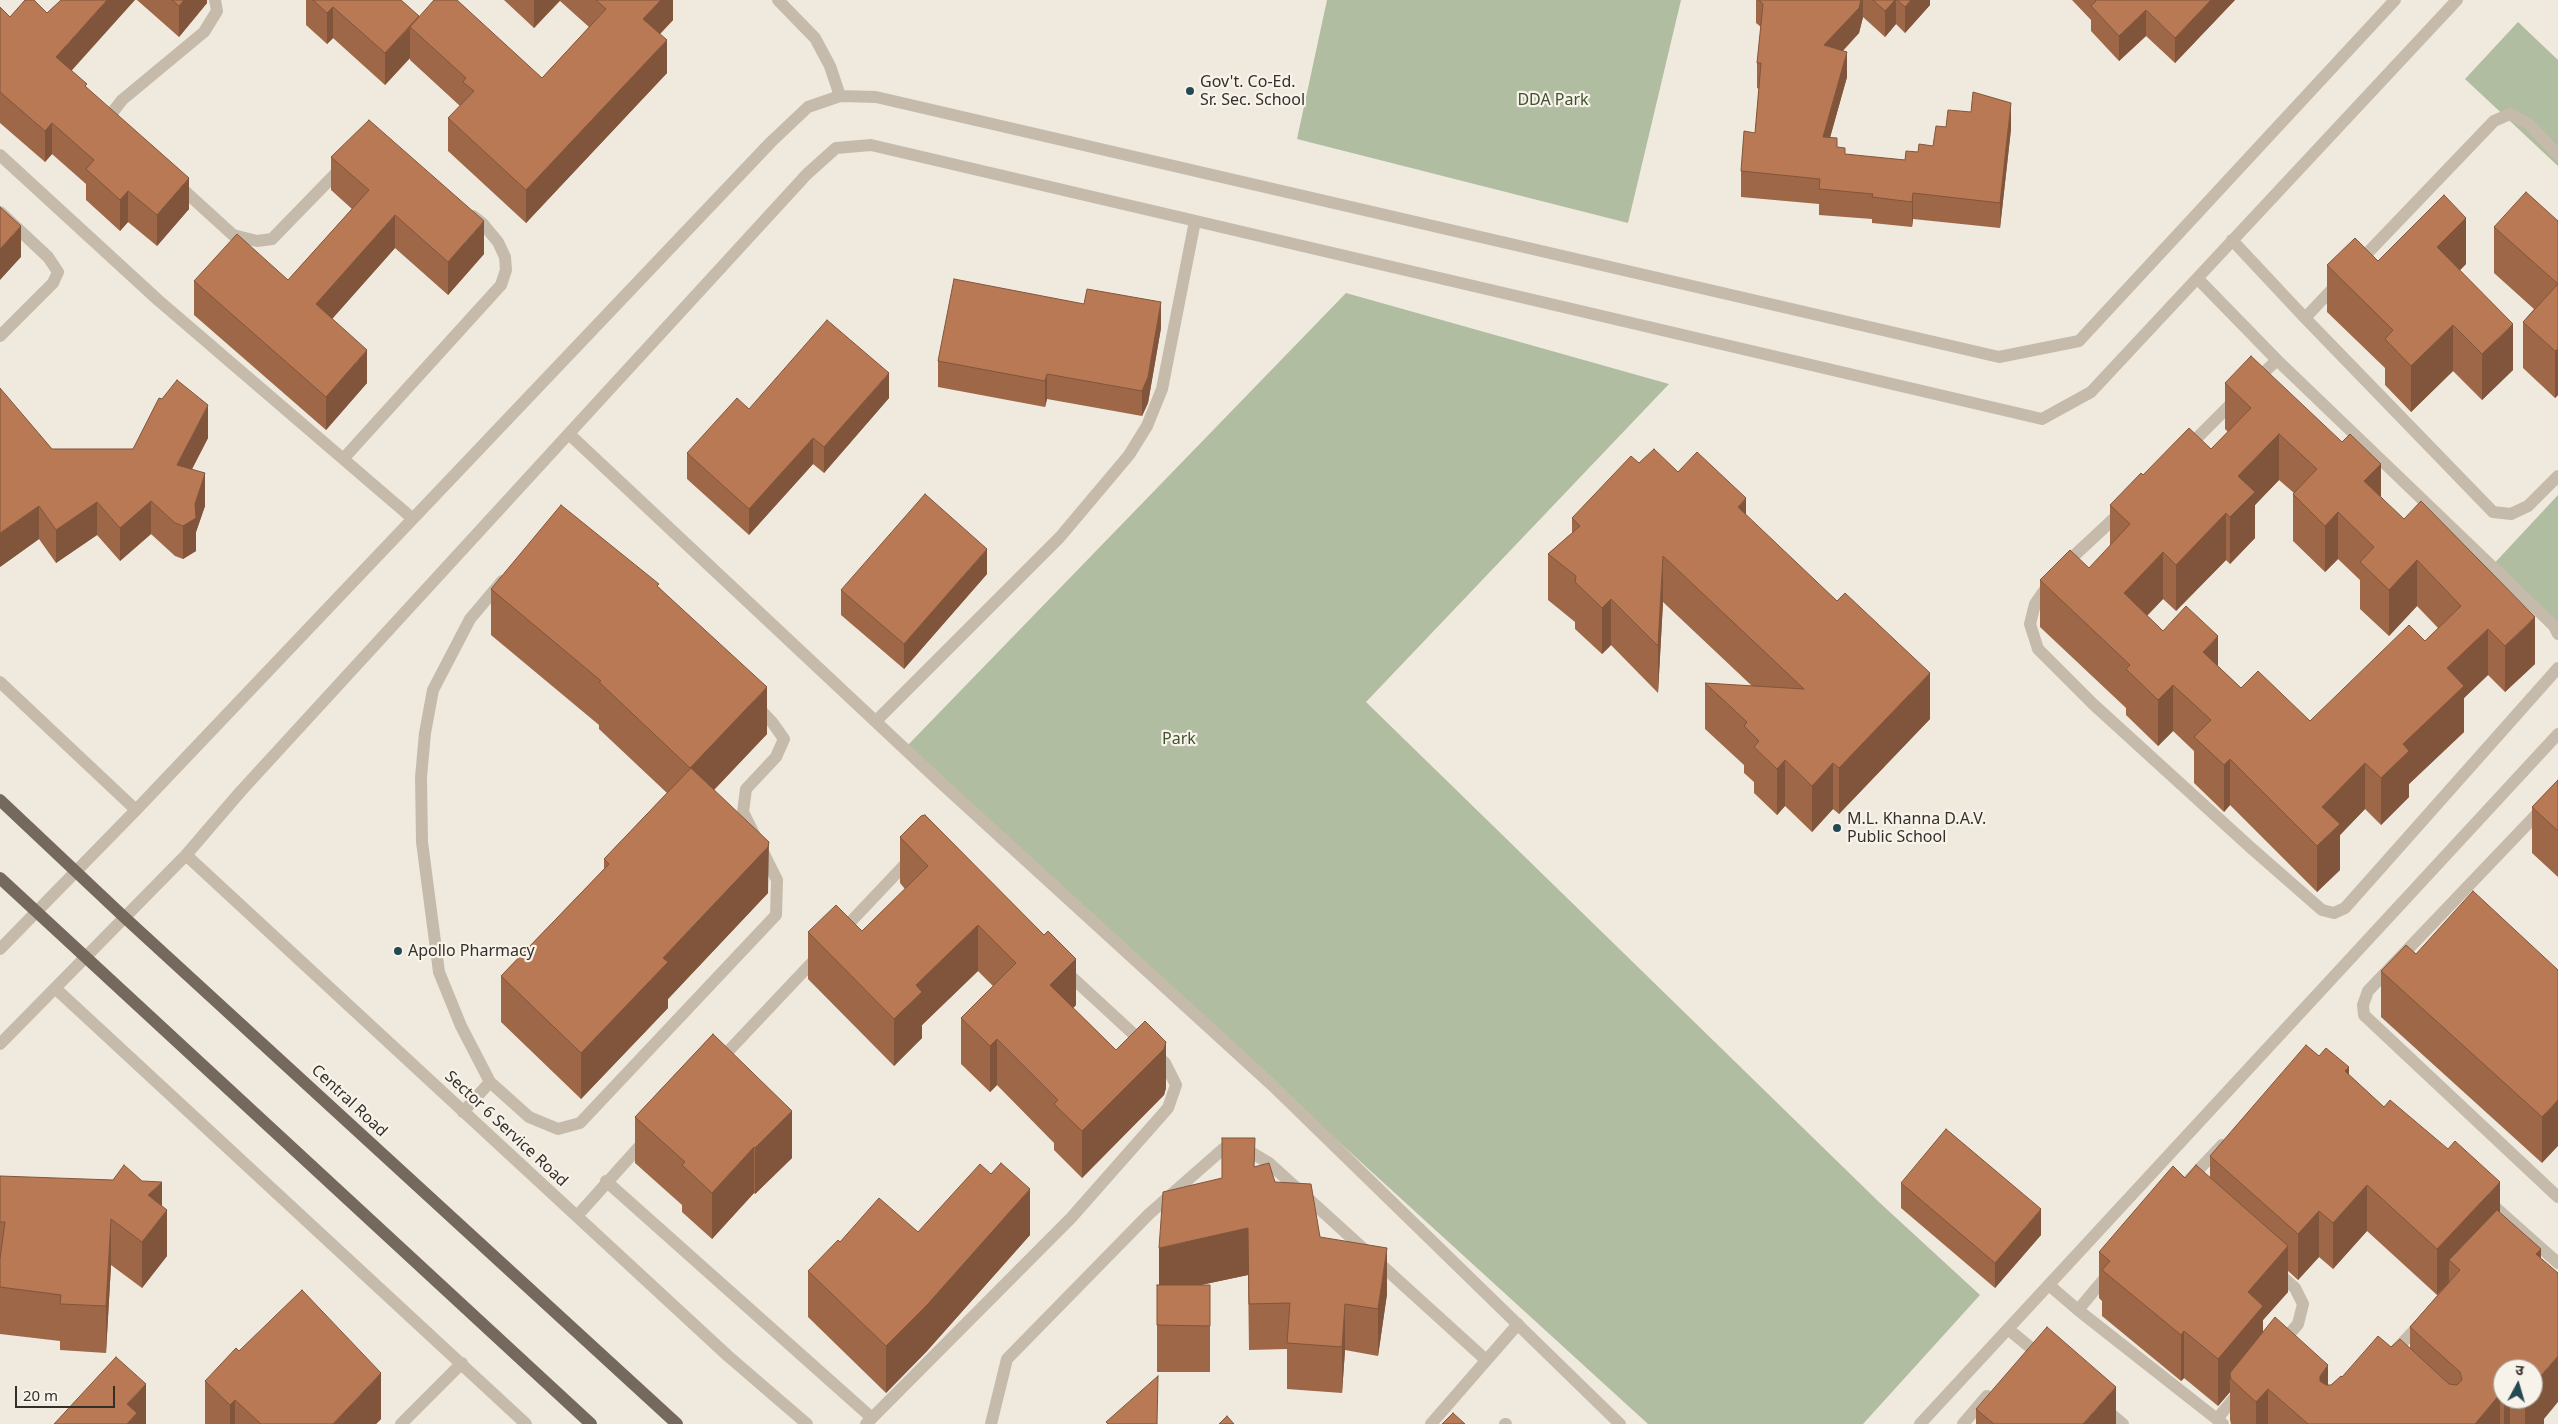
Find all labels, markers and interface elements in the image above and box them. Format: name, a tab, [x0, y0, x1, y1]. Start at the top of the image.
place label: Gov't. Co-Ed. Sr. Sec. School	[1200, 72, 1305, 110]
marker: Gov't. Co-Ed. Sr. Sec. School	[1184, 85, 1196, 97]
park label: DDA Park	[1517, 90, 1589, 110]
park label: Park	[1162, 729, 1196, 749]
place label: M.L. Khanna D.A.V. Public School	[1847, 809, 1986, 847]
marker: M.L. Khanna D.A.V. Public School	[1831, 822, 1843, 834]
place label: Apollo Pharmacy	[408, 941, 535, 961]
marker: Apollo Pharmacy	[392, 945, 404, 957]
street label: Central Road	[307, 1061, 391, 1141]
street label: Sector 6 Service Road	[441, 1067, 571, 1191]
north arrow	[2493, 1359, 2543, 1409]
text: उ	[2514, 1360, 2525, 1379]
scale bar	[18, 1376, 118, 1408]
text: 20 m	[23, 1385, 58, 1405]

